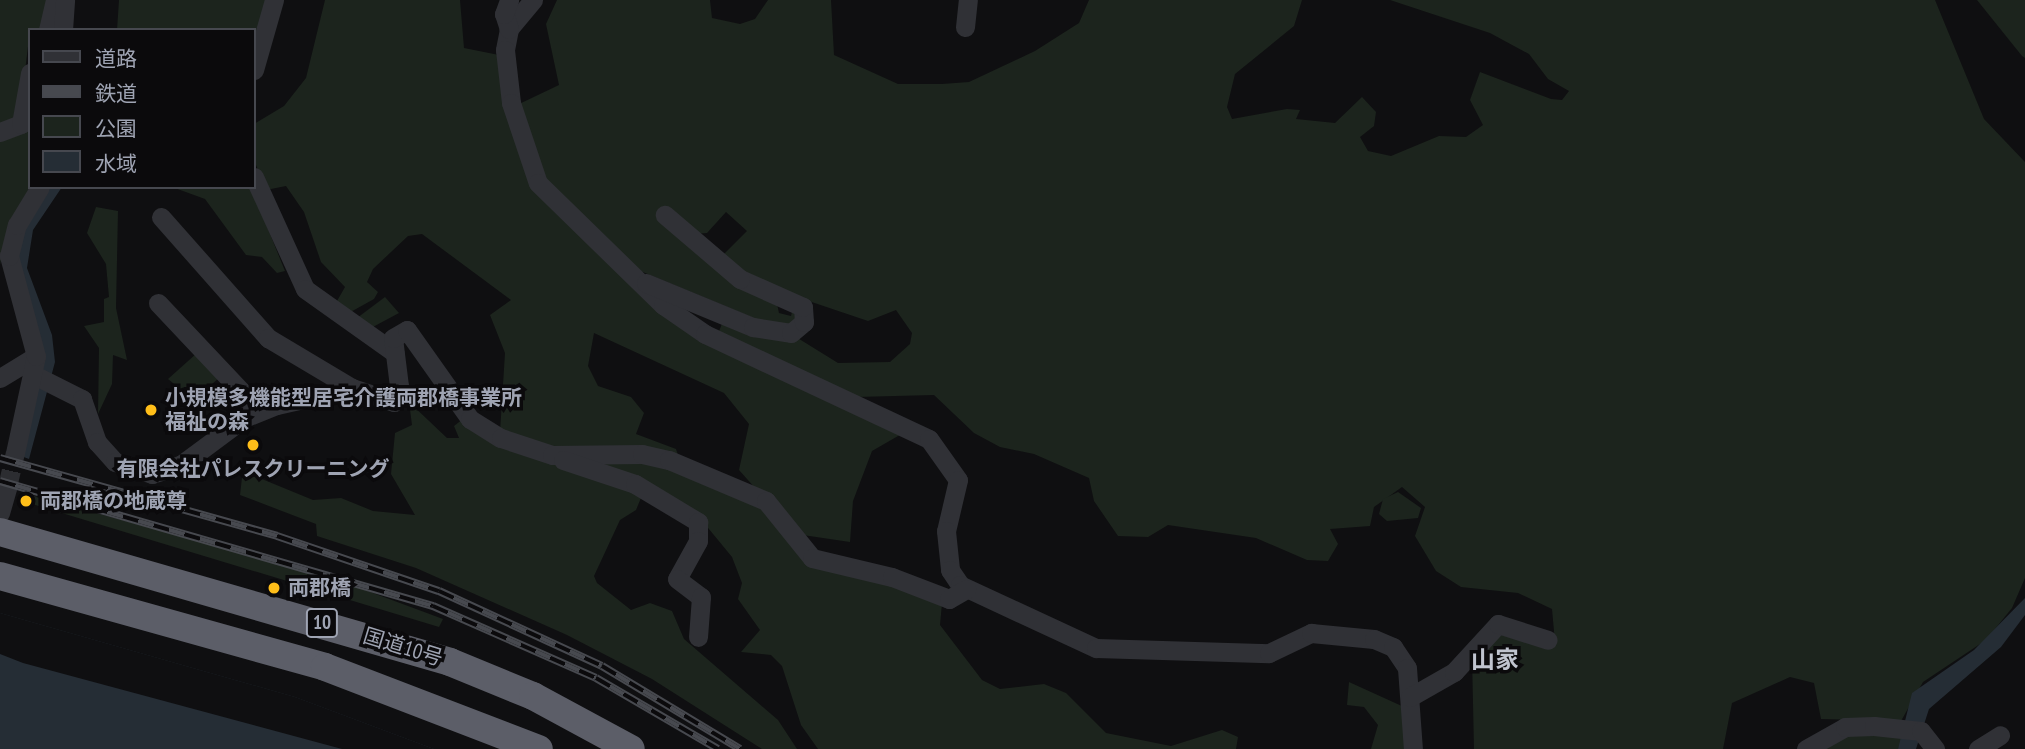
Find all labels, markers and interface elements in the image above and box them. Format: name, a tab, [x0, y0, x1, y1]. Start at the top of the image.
legend	[28, 28, 256, 189]
text: 道路	[95, 45, 137, 72]
text: 鉄道	[95, 80, 137, 107]
text: 公園	[95, 115, 137, 142]
text: 水域	[95, 150, 137, 177]
place label: 小規模多機能型居宅介護両郡橋事業所 福祉の森	[165, 385, 522, 435]
marker: 小規模多機能型居宅介護両郡橋事業所 福祉の森	[143, 402, 159, 418]
marker: 有限会社パレスクリーニング	[245, 437, 261, 453]
place label: 有限会社パレスクリーニング	[117, 456, 389, 482]
place label: 両郡橋の地蔵尊	[40, 488, 187, 514]
marker: 両郡橋の地蔵尊	[18, 493, 34, 509]
place label: 両郡橋	[288, 575, 351, 601]
marker: 両郡橋	[266, 580, 282, 596]
road number: 10	[304, 608, 340, 638]
street label: 国道10号	[360, 623, 446, 671]
district label: 山家	[1471, 646, 1519, 674]

